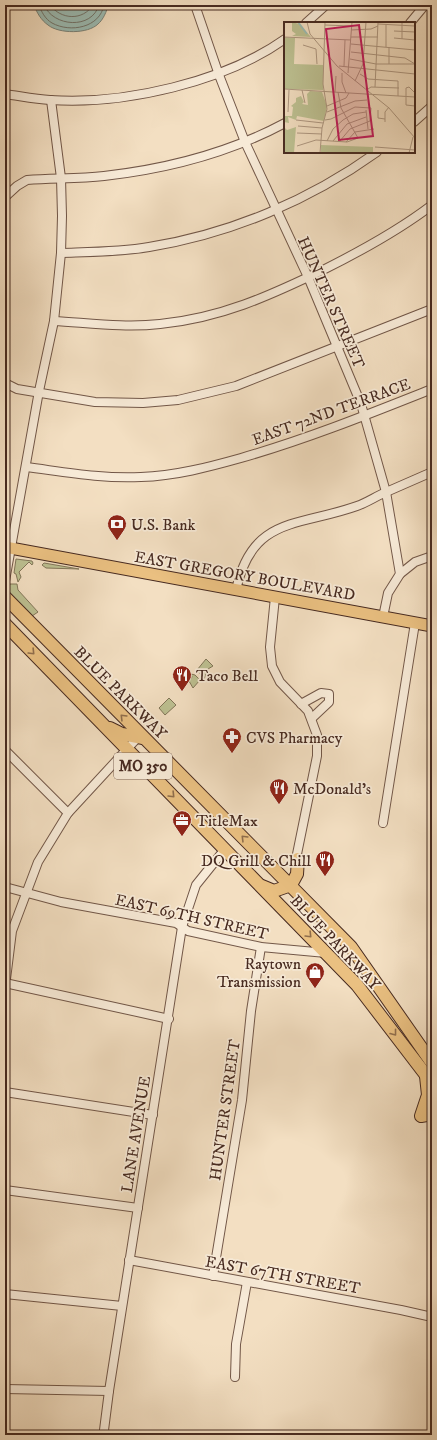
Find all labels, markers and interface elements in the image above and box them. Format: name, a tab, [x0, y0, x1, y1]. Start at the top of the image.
inset map	[284, 22, 415, 153]
street label: HUNTER STREET	[293, 233, 369, 372]
street label: EAST 72ND TERRACE	[249, 374, 413, 450]
bank icon: U.S. Bank	[106, 513, 128, 541]
place label: U.S. Bank	[131, 515, 196, 535]
street label: EAST GREGORY BOULEVARD	[133, 547, 357, 605]
street label: BLUE PARKWAY	[70, 642, 172, 744]
one-way arrow	[27, 647, 35, 655]
restaurant icon: Taco Bell	[171, 664, 193, 692]
place label: Taco Bell	[196, 666, 258, 686]
one-way arrow	[120, 714, 128, 722]
pharmacy icon: CVS Pharmacy	[221, 726, 243, 754]
place label: CVS Pharmacy	[246, 728, 343, 748]
road number: MO 350	[114, 753, 172, 779]
restaurant icon: McDonald's	[268, 777, 290, 805]
place label: McDonald's	[293, 779, 371, 799]
one-way arrow	[167, 790, 175, 798]
office icon: TitleMax	[171, 809, 193, 837]
place label: TitleMax	[196, 811, 258, 831]
one-way arrow	[241, 835, 249, 843]
restaurant icon: DQ Grill & Chill	[314, 849, 336, 877]
place label: DQ Grill & Chill	[201, 851, 311, 871]
street label: EAST 69TH STREET	[113, 890, 270, 944]
street label: BLUE PARKWAY	[286, 891, 385, 995]
one-way arrow	[304, 930, 312, 938]
place label: Raytown Transmission	[217, 954, 302, 992]
shop icon: Raytown Transmission	[304, 961, 326, 989]
one-way arrow	[390, 1028, 397, 1035]
street label: HUNTER STREET	[205, 1038, 245, 1182]
street label: LANE AVENUE	[117, 1074, 155, 1194]
street label: EAST 67TH STREET	[204, 1251, 362, 1298]

